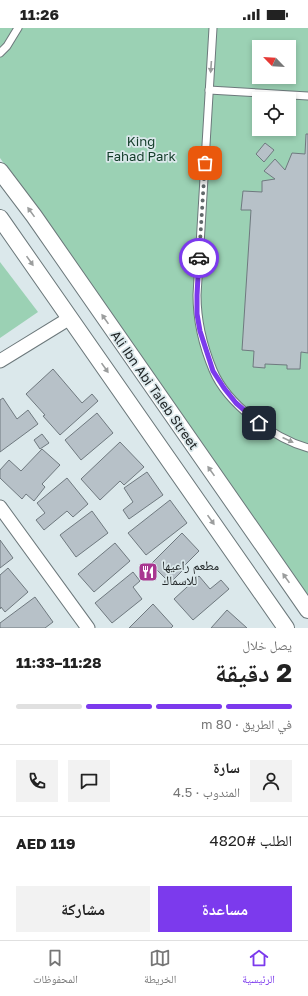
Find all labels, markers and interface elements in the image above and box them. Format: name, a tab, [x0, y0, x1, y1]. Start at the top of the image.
text: 11:26	[20, 5, 59, 23]
north arrow	[252, 40, 296, 84]
map controls	[252, 40, 296, 136]
one-way arrow	[207, 61, 214, 73]
button: locate	[252, 92, 296, 136]
park label: King Fahad Park	[106, 133, 176, 164]
pin	[188, 146, 222, 180]
icon: bag	[194, 152, 216, 174]
one-way arrow	[27, 207, 35, 217]
courier	[179, 238, 219, 278]
icon: car	[188, 247, 210, 269]
one-way arrow	[26, 256, 34, 267]
one-way arrow	[101, 313, 109, 324]
street label: Ali Ibn Abi Taleb Street	[108, 327, 202, 453]
one-way arrow	[101, 363, 109, 373]
pin	[242, 406, 276, 440]
icon: home	[248, 412, 270, 434]
one-way arrow	[282, 437, 293, 443]
one-way arrow	[207, 466, 215, 477]
one-way arrow	[207, 515, 215, 526]
place label: مطعم راعيها للاسماك	[162, 557, 219, 588]
restaurant icon: مطعم راعيها للاسماك	[137, 561, 159, 583]
one-way arrow	[282, 573, 290, 583]
text: يصل خلال	[243, 637, 292, 653]
text: 11:28–11:33	[16, 653, 102, 671]
text: 2 دقيقة	[215, 657, 292, 688]
text: في الطريق · 80 m	[201, 716, 292, 732]
text: سارة	[213, 758, 240, 776]
button: phone	[16, 760, 58, 802]
button: chat	[68, 760, 110, 802]
button: person	[250, 760, 292, 802]
text: المندوب · 4.5	[173, 784, 240, 800]
text: الطلب #4820	[210, 831, 292, 849]
text: AED 119	[16, 834, 75, 852]
button: مشاركة	[16, 886, 150, 932]
button: مساعدة	[158, 886, 292, 932]
tab: المحفوظات	[33, 947, 78, 990]
tab: الخريطة	[144, 947, 176, 990]
tab: الرئيسية	[242, 947, 275, 990]

